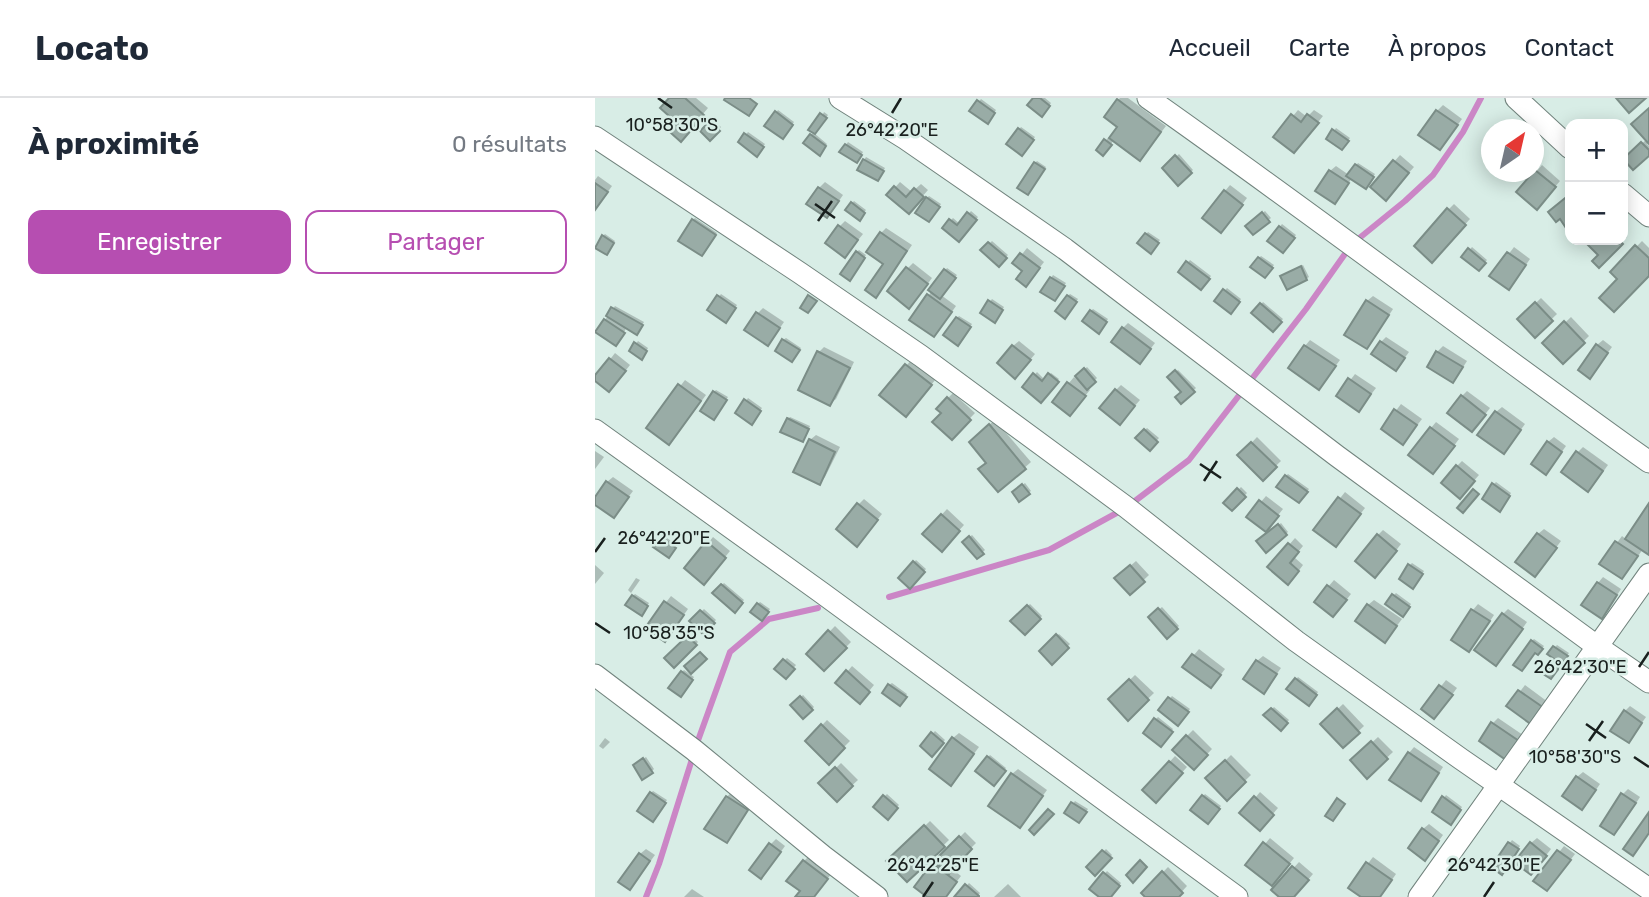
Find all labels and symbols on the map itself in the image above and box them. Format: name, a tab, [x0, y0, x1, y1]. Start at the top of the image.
text: 10°58'30"S	[626, 114, 718, 136]
text: 26°42'20"E	[846, 119, 938, 141]
north arrow	[1481, 119, 1544, 182]
text: 26°42'20"E	[618, 527, 710, 549]
text: 10°58'35"S	[623, 622, 715, 644]
text: 26°42'30"E	[1533, 656, 1627, 678]
text: 10°58'30"S	[1529, 746, 1621, 768]
text: 26°42'25"E	[887, 854, 979, 876]
text: 26°42'30"E	[1447, 854, 1541, 876]

